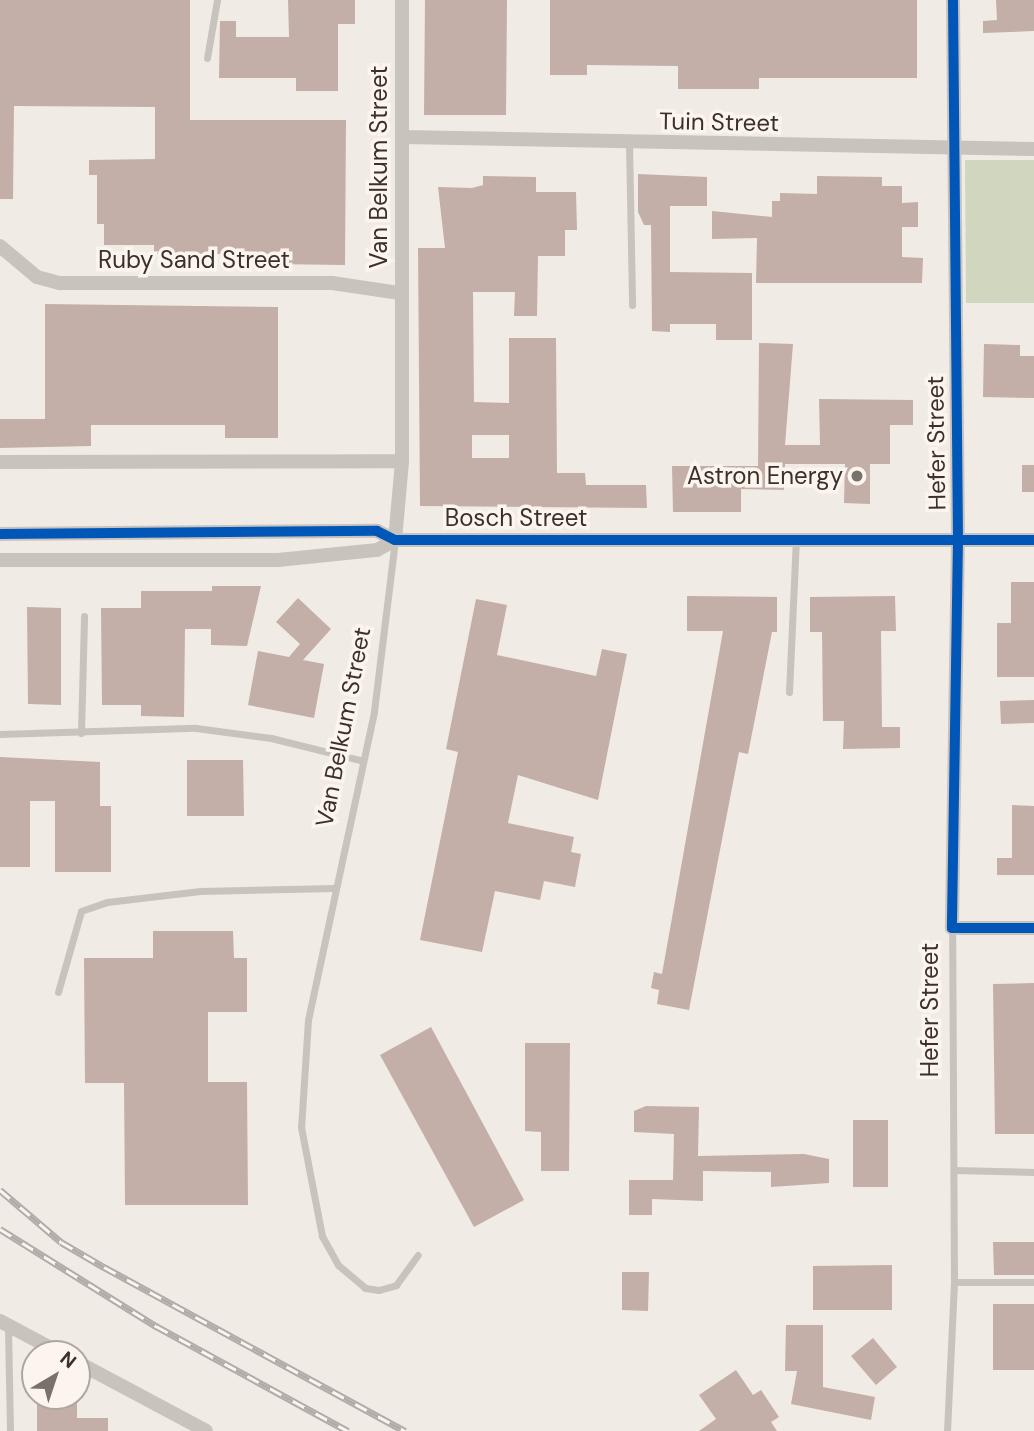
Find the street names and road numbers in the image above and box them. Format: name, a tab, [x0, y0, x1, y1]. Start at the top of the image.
street label: Van Belkum Street	[365, 65, 393, 269]
street label: Tuin Street	[659, 107, 779, 137]
street label: Ruby Sand Street	[98, 246, 290, 274]
street label: Hefer Street	[920, 375, 952, 511]
street label: Bosch Street	[445, 504, 587, 532]
street label: Van Belkum Street	[309, 625, 377, 829]
street label: Hefer Street	[916, 943, 944, 1077]

